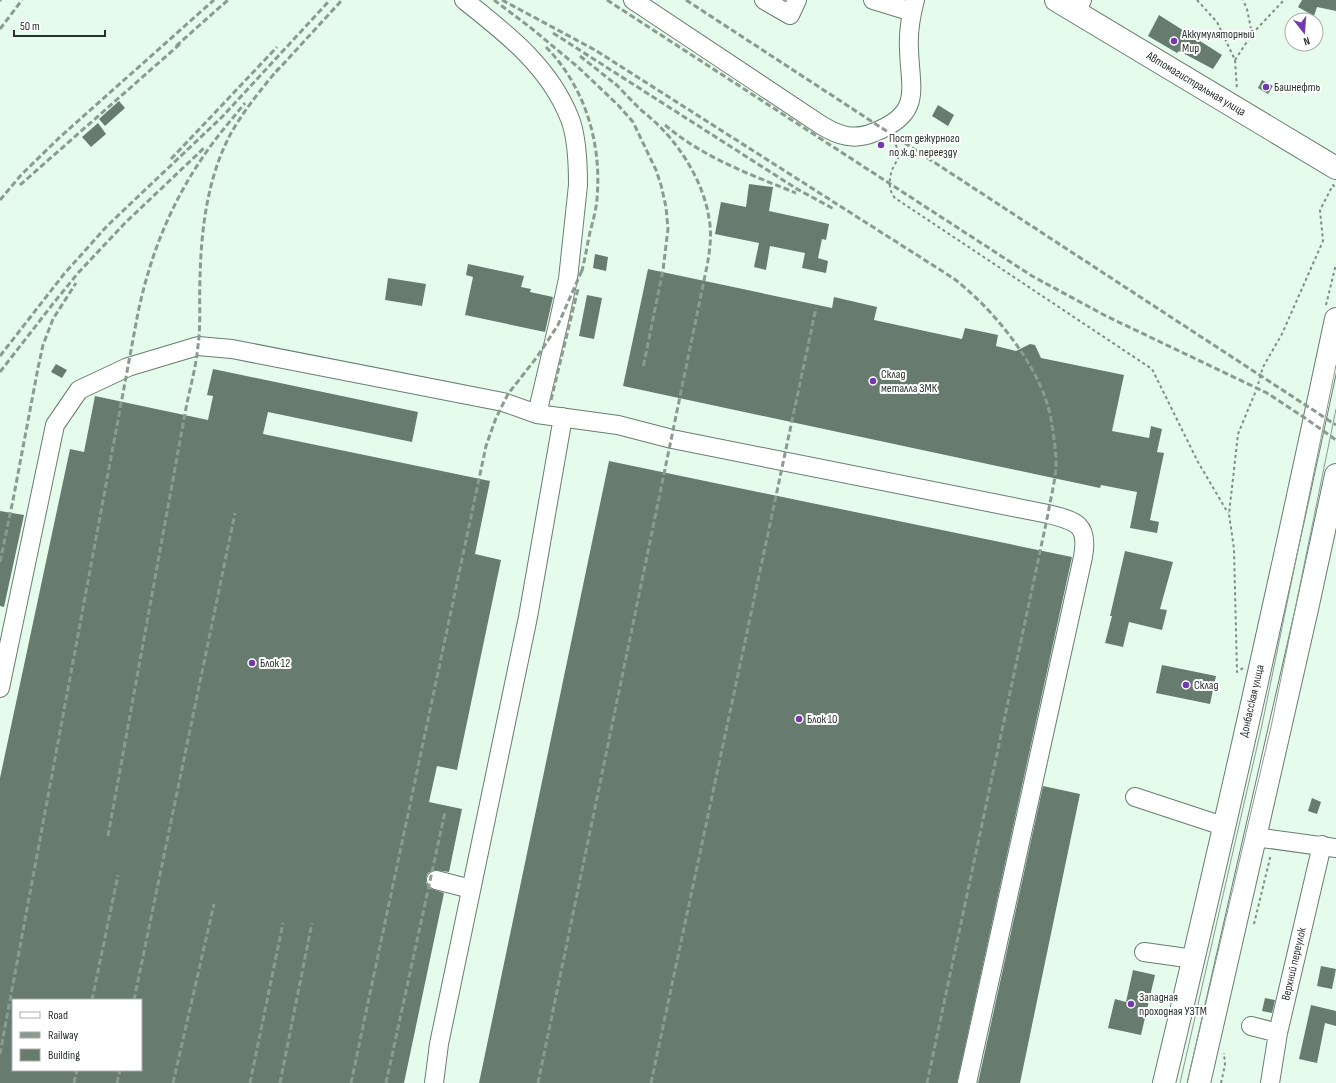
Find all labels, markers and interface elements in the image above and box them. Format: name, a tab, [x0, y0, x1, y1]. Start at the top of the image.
scale bar	[14, 12, 105, 38]
north arrow	[1284, 12, 1324, 52]
text: 50 m	[20, 19, 40, 34]
place label: Аккумуляторный Мир	[1181, 27, 1255, 56]
text: N	[1302, 34, 1311, 48]
marker: Аккумуляторный Мир	[1169, 36, 1179, 46]
street label: Автомагистральная улица	[1143, 48, 1249, 120]
place label: Башнефть	[1274, 80, 1320, 95]
marker: Башнефть	[1261, 82, 1271, 92]
place label: Пост дежурного по ж.д. переезду	[889, 131, 960, 160]
marker: Пост дежурного по ж.д. переезду	[876, 140, 886, 150]
place label: Склад металла ЗМК	[881, 367, 938, 396]
marker: Склад металла ЗМК	[868, 376, 878, 386]
place label: Блок 12	[260, 656, 290, 671]
marker: Блок 12	[247, 658, 257, 668]
street label: Донбасская улица	[1236, 663, 1268, 739]
place label: Склад	[1194, 678, 1218, 693]
marker: Склад	[1181, 680, 1191, 690]
place label: Блок 10	[807, 712, 837, 727]
marker: Блок 10	[794, 714, 804, 724]
street label: Верхний переулок	[1278, 926, 1310, 1002]
place label: Западная проходная УЗТМ	[1139, 990, 1207, 1019]
legend	[12, 999, 142, 1071]
marker: Западная проходная УЗТМ	[1126, 999, 1136, 1009]
text: Road	[48, 1008, 68, 1023]
text: Railway	[48, 1028, 79, 1043]
text: Building	[48, 1048, 80, 1063]

